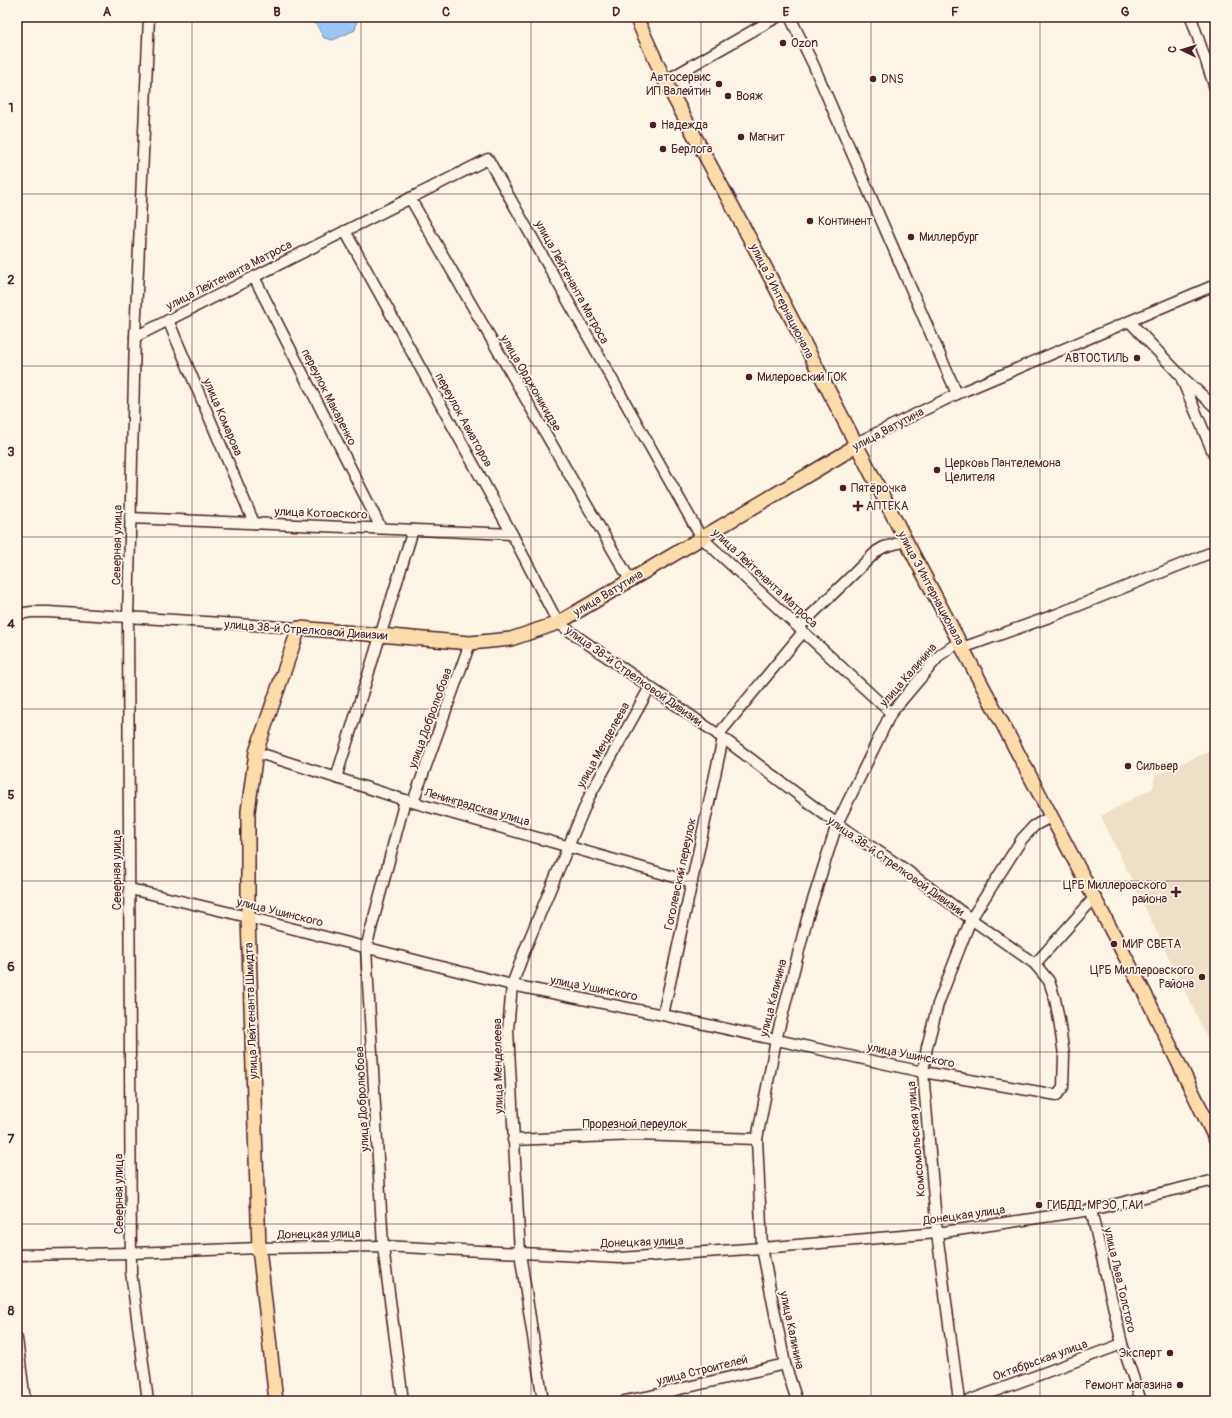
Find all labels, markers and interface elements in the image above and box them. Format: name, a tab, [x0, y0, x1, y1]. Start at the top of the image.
text: A	[103, 4, 112, 20]
text: B	[273, 4, 281, 20]
text: C	[442, 4, 450, 20]
text: D	[612, 4, 620, 20]
text: E	[783, 4, 790, 20]
text: F	[951, 4, 959, 20]
text: G	[1121, 4, 1130, 20]
north arrow	[1162, 30, 1202, 70]
place label: Ozon	[791, 36, 818, 51]
marker: Ozon	[778, 38, 788, 48]
text: С	[1166, 45, 1179, 53]
place label: Автосервис ИП Валейтин	[646, 70, 711, 99]
place label: DNS	[881, 72, 904, 87]
marker: DNS	[868, 74, 878, 84]
marker: Автосервис ИП Валейтин	[714, 79, 724, 89]
place label: Вояж	[736, 89, 763, 104]
marker: Вояж	[723, 91, 733, 101]
text: 1	[8, 100, 14, 116]
place label: Надежда	[661, 118, 708, 133]
marker: Надежда	[648, 120, 658, 130]
place label: Магнит	[749, 130, 785, 145]
marker: Магнит	[736, 132, 746, 142]
place label: Берлога	[671, 142, 713, 157]
marker: Берлога	[658, 144, 668, 154]
place label: Континент	[818, 214, 873, 229]
marker: Континент	[805, 216, 815, 226]
street label: улица Лейтенанта Матроса	[531, 217, 612, 347]
place label: Миллербург	[919, 230, 979, 245]
marker: Миллербург	[906, 232, 916, 242]
street label: улица Лейтенанта Матроса	[163, 237, 295, 314]
street label: улица 3 Интернационала	[746, 240, 817, 362]
text: 2	[7, 272, 15, 288]
street label: улица Орджоникидзе	[496, 331, 564, 434]
street label: переулок Макаренко	[298, 346, 360, 449]
place label: АВТОСТИЛЬ	[1064, 351, 1129, 366]
marker: АВТОСТИЛЬ	[1132, 353, 1142, 363]
place label: Милеровский ГОК	[757, 370, 848, 385]
street label: переулок Авиаторов	[431, 371, 496, 470]
marker: Милеровский ГОК	[744, 372, 754, 382]
street label: улица Комарова	[199, 375, 246, 459]
street label: улица Ватутина	[849, 404, 927, 455]
text: 3	[7, 444, 15, 460]
place label: Церковь Пантелемона Целителя	[945, 456, 1061, 485]
marker: Церковь Пантелемона Целителя	[932, 465, 942, 475]
place label: Пятёрочка	[851, 481, 907, 496]
marker: Пятёрочка	[838, 483, 848, 493]
place label: АПТЕКА	[866, 499, 909, 514]
marker: АПТЕКА	[853, 501, 863, 511]
street label: Северная улица	[109, 504, 126, 585]
street label: улица Котовского	[273, 504, 368, 523]
street label: улица Лейтенанта Матроса	[708, 525, 821, 632]
street label: улица 3 Интернационала	[894, 528, 967, 648]
street label: улица Ватутина	[570, 566, 646, 621]
text: 4	[7, 616, 15, 632]
street label: улица 38-й Стрелковой Дивизии	[223, 617, 389, 644]
street label: улица 38-й Стрелковой Дивизии	[562, 623, 706, 730]
street label: улица Калинина	[876, 640, 940, 711]
street label: улица Добролюбова	[405, 666, 456, 771]
street label: улица Менделеева	[573, 699, 633, 792]
place label: Сильвер	[1136, 759, 1178, 774]
marker: Сильвер	[1123, 761, 1133, 771]
street label: Ленинградская улица	[421, 785, 532, 830]
text: 5	[7, 787, 15, 803]
street label: улица 38-й Стрелковой Дивизии	[824, 813, 968, 920]
street label: Гоголевский переулок	[661, 817, 700, 932]
street label: Северная улица	[110, 829, 125, 910]
place label: ЦРБ Миллеровского района	[1063, 878, 1168, 907]
marker: ЦРБ Миллеровского района	[1170, 886, 1182, 898]
street label: улица Ушинского	[234, 894, 325, 931]
place label: МИР СВЕТА	[1122, 937, 1182, 952]
marker: МИР СВЕТА	[1109, 939, 1119, 949]
street label: улица Лейтенанта Шмидта	[242, 942, 261, 1081]
street label: улица Калинина	[756, 957, 790, 1039]
text: 6	[7, 959, 15, 975]
place label: ЦРБ Миллеровского Района	[1090, 963, 1195, 992]
street label: улица Ушинского	[548, 972, 639, 1004]
marker: ЦРБ Миллеровского Района	[1197, 972, 1207, 982]
street label: улица Менделеева	[490, 1018, 507, 1115]
street label: улица Ушинского	[865, 1039, 956, 1071]
street label: улица Добролюбова	[352, 1045, 373, 1153]
street label: Комсомольская улица	[904, 1080, 929, 1197]
street label: Прорезной переулок	[582, 1117, 688, 1132]
text: 7	[8, 1131, 15, 1147]
street label: Северная улица	[112, 1153, 127, 1234]
place label: ГИБДД, МРЭО, ГАИ	[1047, 1198, 1143, 1213]
marker: ГИБДД, МРЭО, ГАИ	[1034, 1200, 1044, 1210]
street label: Донецкая улица	[921, 1202, 1007, 1229]
street label: улица Льва Толстого	[1100, 1225, 1139, 1335]
street label: Донецкая улица	[276, 1226, 361, 1243]
street label: Донецкая улица	[599, 1234, 684, 1251]
street label: улица Калинина	[776, 1289, 807, 1371]
text: 8	[8, 1303, 15, 1319]
street label: Октябрьская улица	[991, 1336, 1090, 1385]
place label: Эксперт	[1119, 1346, 1162, 1361]
marker: Эксперт	[1165, 1348, 1175, 1358]
street label: улица Строителей	[654, 1352, 749, 1389]
place label: Ремонт магазина	[1085, 1378, 1172, 1393]
marker: Ремонт магазина	[1175, 1380, 1185, 1390]

